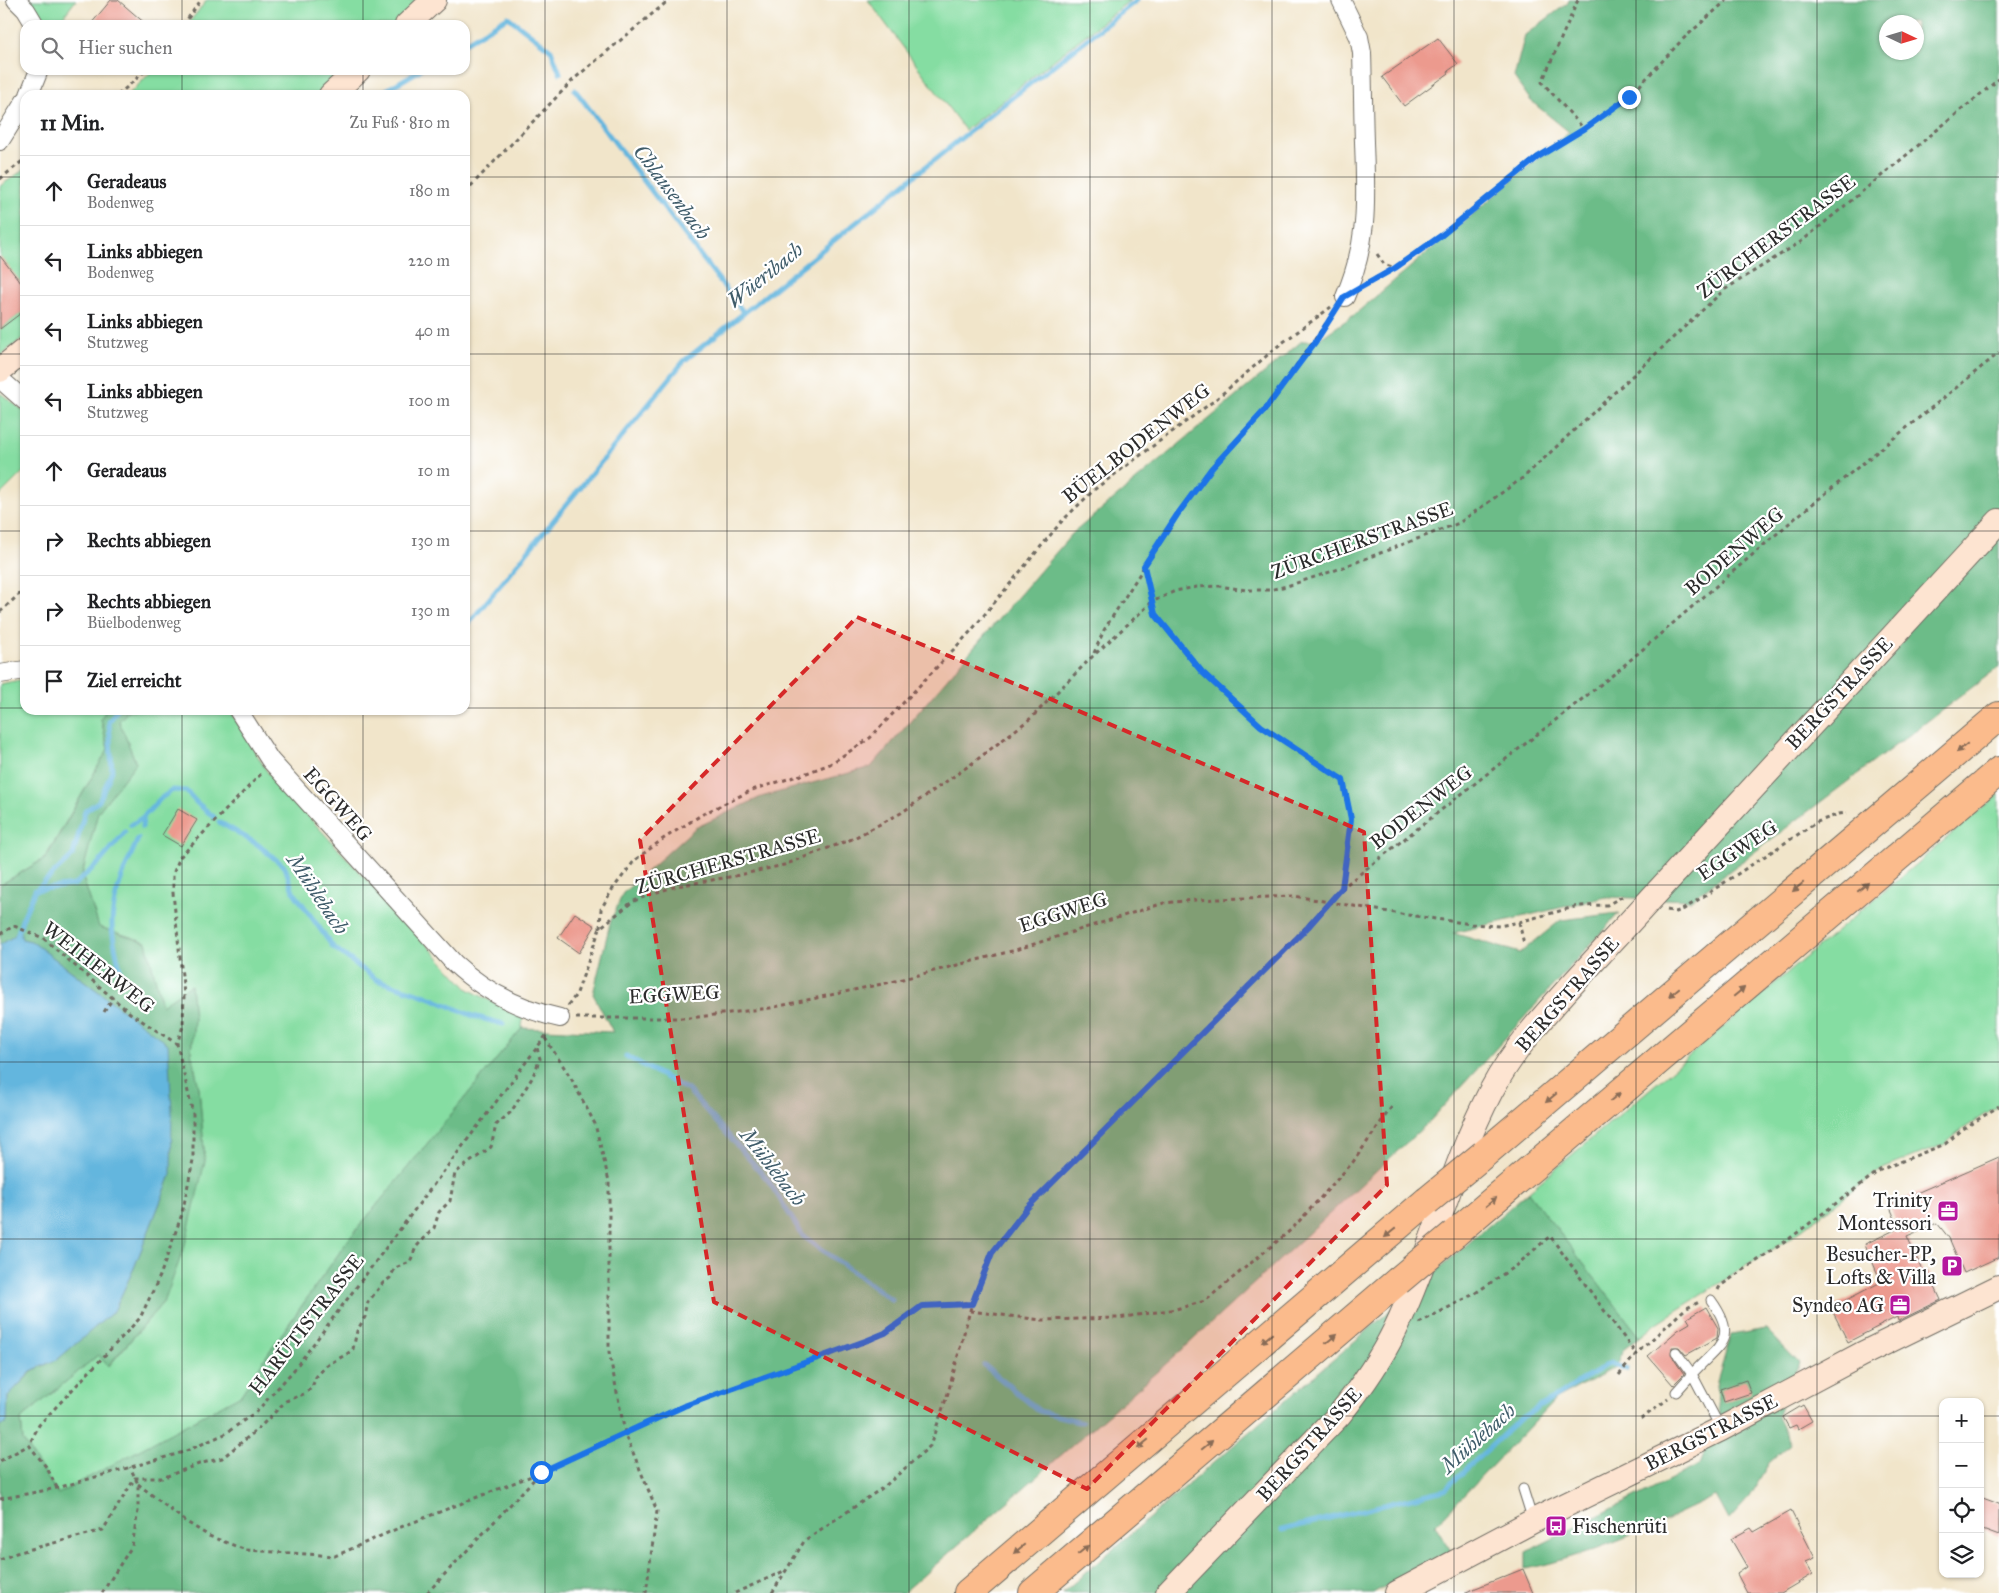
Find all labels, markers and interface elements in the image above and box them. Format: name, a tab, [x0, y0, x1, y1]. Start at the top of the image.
north arrow	[1879, 15, 1924, 60]
search box	[20, 20, 470, 75]
icon: search	[38, 34, 66, 62]
text: Hier suchen	[78, 36, 172, 59]
route end	[1618, 86, 1641, 109]
text: 11 Min.	[40, 110, 104, 136]
text: Zu Fuß · 810 m	[350, 113, 450, 132]
water label: Chlausenbach	[628, 139, 716, 245]
street label: ZÜRCHERSTRASSE	[1692, 169, 1860, 303]
text: Geradeaus	[87, 170, 166, 193]
icon: ahead	[40, 177, 68, 205]
text: 180 m	[409, 181, 450, 200]
text: Bodenweg	[87, 193, 153, 212]
water label: Wüeribach	[722, 236, 808, 314]
text: Links abbiegen	[87, 240, 203, 263]
icon: left	[40, 247, 68, 275]
text: 220 m	[408, 251, 450, 270]
text: Bodenweg	[87, 263, 153, 282]
text: Links abbiegen	[87, 310, 203, 333]
icon: left	[40, 317, 68, 345]
text: 40 m	[415, 321, 450, 340]
text: Stutzweg	[87, 333, 148, 352]
street label: BÜELBODENWEG	[1057, 378, 1215, 508]
text: Links abbiegen	[87, 380, 203, 403]
icon: left	[40, 387, 68, 415]
text: 100 m	[408, 391, 450, 410]
text: Stutzweg	[87, 403, 148, 422]
icon: ahead	[40, 457, 68, 485]
text: Geradeaus	[87, 459, 166, 482]
text: 10 m	[418, 461, 450, 480]
street label: ZÜRCHERSTRASSE	[1268, 496, 1456, 584]
street label: BODENWEG	[1680, 502, 1788, 600]
icon: right	[40, 527, 68, 555]
text: Rechts abbiegen	[87, 529, 211, 552]
text: 130 m	[411, 531, 450, 550]
text: Rechts abbiegen	[87, 590, 211, 613]
icon: right	[40, 597, 68, 625]
text: 130 m	[411, 601, 450, 620]
text: Büelbodenweg	[87, 613, 181, 632]
street label: BERGSTRASSE	[1781, 632, 1897, 754]
icon: arrive	[40, 667, 68, 695]
text: Ziel erreicht	[87, 669, 181, 692]
one-way arrow	[1956, 742, 1969, 753]
street label: BODENWEG	[1365, 760, 1477, 854]
street label: EGGWEG	[298, 762, 378, 846]
street label: EGGWEG	[1692, 814, 1782, 886]
street label: ZÜRCHERSTRASSE	[633, 823, 823, 899]
water label: Mühlebach	[280, 847, 354, 939]
one-way arrow	[1792, 881, 1804, 892]
one-way arrow	[1856, 881, 1869, 892]
street label: EGGWEG	[1016, 886, 1110, 938]
street label: WEIHERWEG	[39, 916, 159, 1018]
street label: BERGSTRASSE	[1510, 931, 1624, 1057]
street label: EGGWEG	[628, 980, 720, 1008]
one-way arrow	[1733, 986, 1746, 997]
one-way arrow	[1668, 987, 1681, 998]
one-way arrow	[1609, 1091, 1621, 1103]
one-way arrow	[1544, 1092, 1557, 1103]
water label: Mühlebach	[733, 1121, 812, 1211]
place label: Trinity Montessori	[1837, 1188, 1933, 1235]
one-way arrow	[1485, 1196, 1497, 1208]
office icon: Trinity Montessori	[1936, 1199, 1960, 1223]
one-way arrow	[1385, 1227, 1397, 1239]
place label: Besucher-PP, Lofts & Villa	[1826, 1242, 1937, 1289]
street label: HARÜTISTRASSE	[243, 1249, 369, 1399]
parking icon: Besucher-PP, Lofts & Villa	[1940, 1254, 1964, 1278]
place label: Syndeo AG	[1792, 1293, 1884, 1317]
office icon: Syndeo AG	[1888, 1293, 1912, 1317]
one-way arrow	[1260, 1333, 1273, 1344]
one-way arrow	[1324, 1334, 1337, 1345]
street label: BERGSTRASSE	[1251, 1382, 1367, 1506]
street label: BERGSTRASSE	[1641, 1388, 1781, 1476]
water label: Mühlebach	[1434, 1398, 1521, 1480]
map controls	[1939, 1398, 1984, 1578]
button: +	[1939, 1398, 1984, 1443]
one-way arrow	[1137, 1438, 1150, 1449]
one-way arrow	[1200, 1439, 1213, 1450]
button: −	[1939, 1443, 1984, 1488]
route start	[530, 1461, 553, 1484]
button: locate	[1939, 1488, 1984, 1533]
bus stop icon: Fischenrüti	[1544, 1514, 1568, 1538]
place label: Fischenrüti	[1572, 1514, 1668, 1538]
button: layers	[1939, 1533, 1984, 1578]
one-way arrow	[1013, 1543, 1025, 1554]
one-way arrow	[1077, 1544, 1089, 1556]

